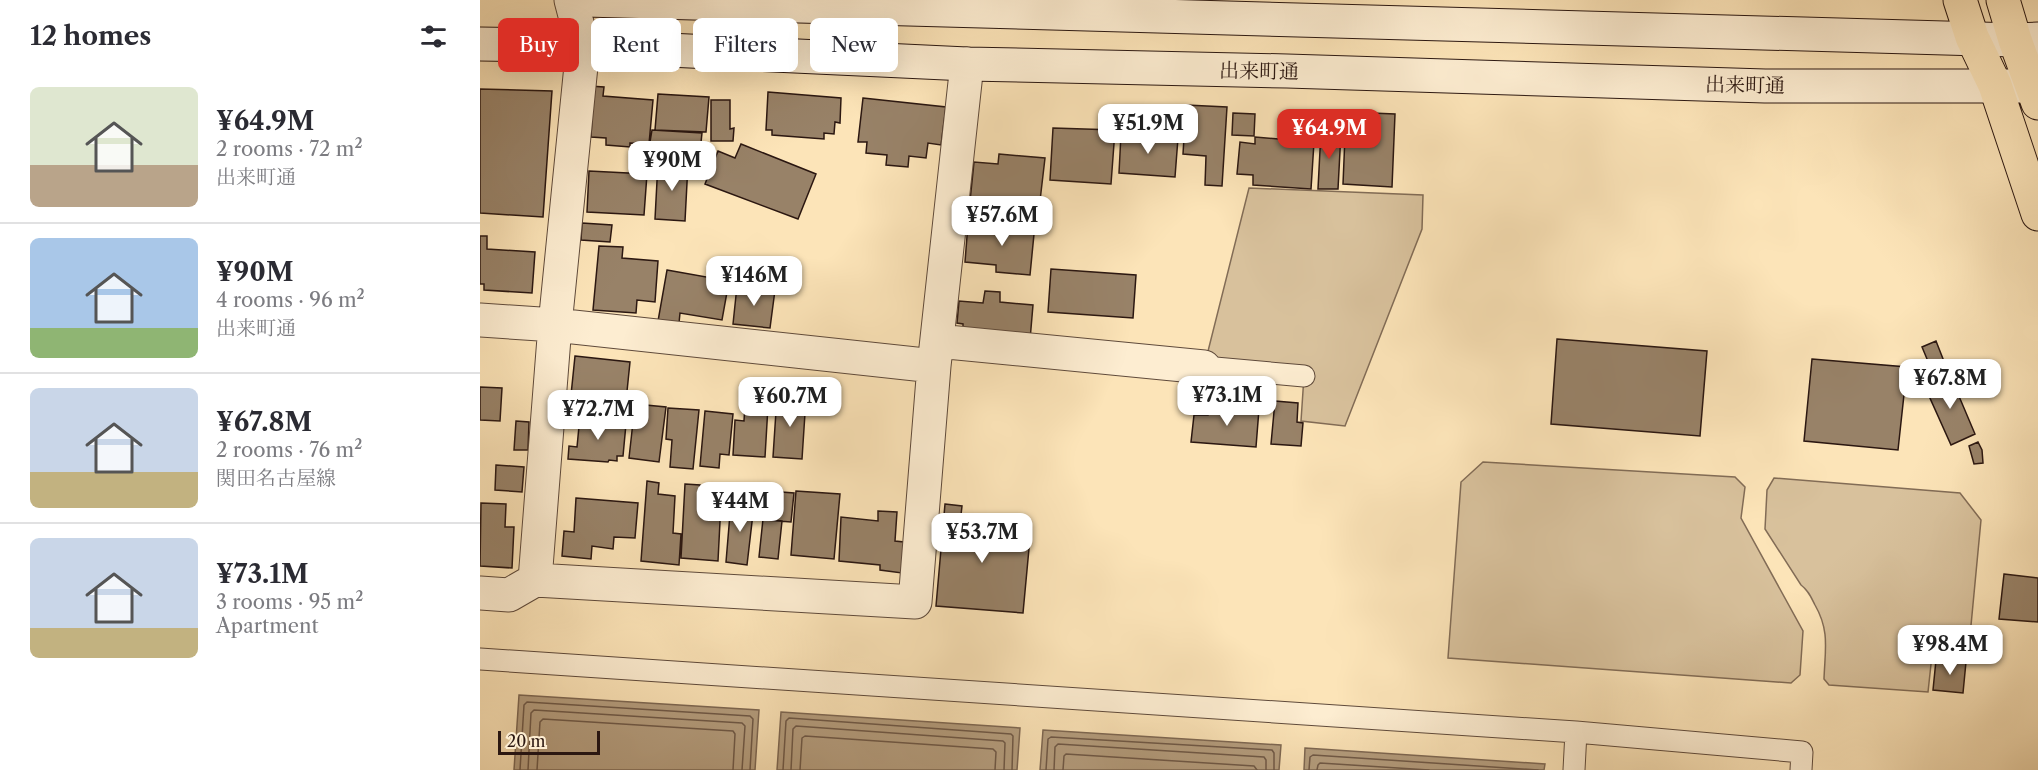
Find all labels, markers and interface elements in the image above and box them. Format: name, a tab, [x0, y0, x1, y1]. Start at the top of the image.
chip: Buy	[498, 18, 579, 72]
chip: Rent	[591, 18, 681, 72]
chip: Filters	[693, 18, 798, 72]
chip: New	[810, 18, 898, 72]
text: 12 homes	[30, 20, 151, 52]
icon: filters	[417, 20, 450, 53]
street label: 出来町通	[1219, 58, 1299, 84]
street label: 出来町通	[1705, 72, 1785, 98]
pin: ¥51.9M	[1099, 104, 1197, 155]
text: ¥64.9M	[216, 105, 314, 137]
pin: ¥64.9M	[1280, 109, 1378, 160]
icon: home	[78, 111, 150, 183]
text: ¥51.9M	[1112, 111, 1184, 135]
text: ¥64.9M	[1291, 116, 1367, 140]
text: 2 rooms · 72 m²	[216, 137, 363, 161]
pin: ¥90M	[636, 141, 708, 192]
text: ¥90M	[642, 148, 702, 172]
text: 出来町通	[216, 165, 296, 189]
pin: ¥57.6M	[953, 196, 1051, 247]
text: ¥57.6M	[966, 203, 1038, 227]
text: ¥90M	[216, 256, 294, 288]
pin: ¥146M	[712, 256, 796, 307]
icon: home	[78, 262, 150, 334]
text: ¥146M	[720, 263, 788, 287]
text: 4 rooms · 96 m²	[216, 288, 365, 312]
text: 出来町通	[216, 316, 296, 340]
pin: ¥67.8M	[1901, 359, 1999, 410]
text: ¥67.8M	[1913, 366, 1987, 390]
pin: ¥73.1M	[1178, 376, 1276, 427]
pin: ¥60.7M	[741, 377, 839, 428]
text: ¥73.1M	[1191, 383, 1263, 407]
text: ¥60.7M	[752, 384, 828, 408]
pin: ¥72.7M	[549, 390, 647, 441]
text: ¥72.7M	[562, 397, 634, 421]
text: ¥67.8M	[216, 406, 312, 438]
icon: home	[78, 412, 150, 484]
text: 2 rooms · 76 m²	[216, 438, 362, 462]
text: 関田名古屋線	[216, 466, 336, 490]
pin: ¥44M	[704, 482, 776, 533]
text: ¥44M	[711, 489, 769, 513]
pin: ¥53.7M	[933, 513, 1031, 564]
text: ¥53.7M	[945, 520, 1019, 544]
text: ¥73.1M	[216, 558, 309, 590]
icon: home	[78, 562, 150, 634]
text: 3 rooms · 95 m²	[216, 590, 363, 614]
text: Apartment	[216, 614, 319, 638]
pin: ¥98.4M	[1901, 625, 1999, 676]
text: ¥98.4M	[1912, 632, 1988, 656]
scale bar	[498, 728, 600, 756]
text: 20 m	[507, 731, 546, 751]

